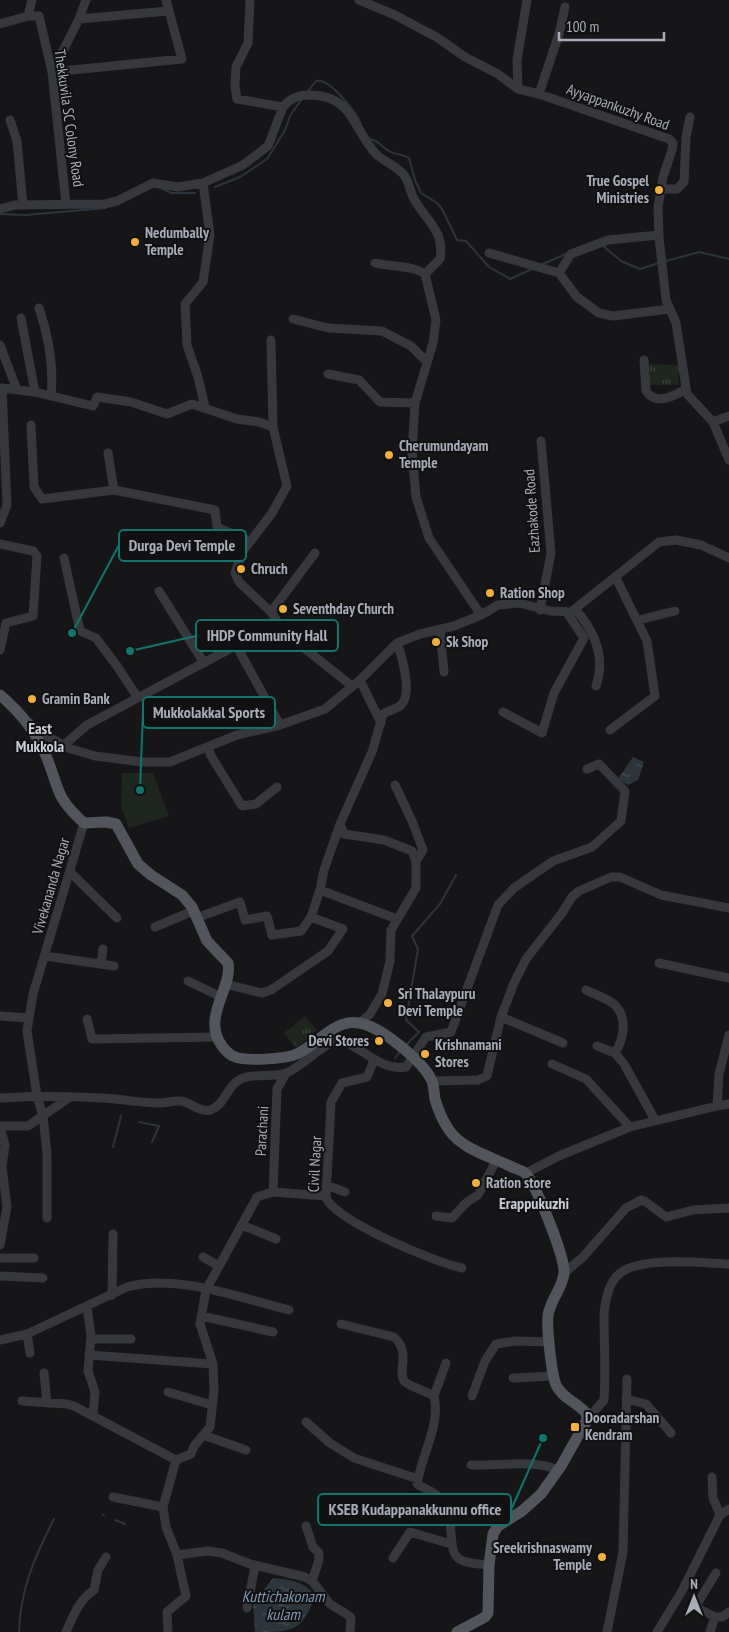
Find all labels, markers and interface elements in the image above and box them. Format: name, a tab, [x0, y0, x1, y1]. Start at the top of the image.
scale bar	[559, 10, 664, 42]
text: 100 m	[566, 17, 599, 36]
street label: Thekkuvila SC Colony Road	[50, 48, 89, 188]
street label: Ayyappankuzhy Road	[564, 79, 672, 134]
place label: True Gospel Ministries	[587, 171, 649, 207]
marker: True Gospel Ministries	[653, 184, 665, 196]
place label: Nedumbally Temple	[145, 223, 210, 259]
marker: Nedumbally Temple	[129, 236, 141, 248]
place label: Cherumundayam Temple	[399, 436, 489, 472]
marker: Cherumundayam Temple	[383, 449, 395, 461]
street label: Eazhakode Road	[519, 468, 544, 554]
callout: Durga Devi Temple	[119, 530, 246, 561]
text: Durga Devi Temple	[129, 535, 235, 555]
place label: Chruch	[251, 559, 288, 578]
marker: Chruch	[235, 563, 247, 575]
place label: Ration Shop	[500, 583, 565, 602]
marker: Ration Shop	[484, 587, 496, 599]
place label: Seventhday Church	[293, 599, 394, 618]
marker: Seventhday Church	[277, 603, 289, 615]
callout: IHDP Community Hall	[196, 620, 338, 651]
text: IHDP Community Hall	[207, 625, 327, 645]
place label: Sk Shop	[446, 632, 488, 651]
marker: Sk Shop	[430, 636, 442, 648]
place label: Gramin Bank	[42, 689, 111, 708]
marker: Gramin Bank	[26, 693, 38, 705]
callout: Mukkolakkal Sports	[143, 697, 275, 728]
text: Mukkolakkal Sports	[153, 702, 265, 722]
district label: East Mukkola	[16, 718, 65, 756]
street label: Vivekananda Nagar	[27, 835, 74, 937]
place label: Sri Thalaypuru Devi Temple	[398, 984, 476, 1020]
marker: Sri Thalaypuru Devi Temple	[382, 997, 394, 1009]
place label: Devi Stores	[309, 1031, 369, 1050]
marker: Devi Stores	[373, 1035, 385, 1047]
place label: Krishnamani Stores	[435, 1035, 502, 1071]
marker: Krishnamani Stores	[419, 1048, 431, 1060]
street label: Parachani	[251, 1105, 272, 1157]
street label: Civil Nagar	[304, 1134, 326, 1193]
place label: Ration store	[486, 1173, 551, 1192]
marker: Ration store	[470, 1177, 482, 1189]
district label: Erappukuzhi	[499, 1193, 570, 1213]
place label: Dooradarshan Kendram	[585, 1408, 659, 1444]
marker: Dooradarshan Kendram	[569, 1421, 581, 1433]
callout: KSEB Kudappanakkunnu office	[318, 1494, 511, 1525]
text: KSEB Kudappanakkunnu office	[329, 1499, 502, 1519]
place label: Sreekrishnaswamy Temple	[493, 1538, 593, 1574]
marker: Sreekrishnaswamy Temple	[596, 1551, 608, 1563]
north arrow	[669, 1572, 719, 1622]
text: N	[690, 1575, 698, 1593]
water label: Kuttichakonam kulam	[242, 1586, 326, 1624]

